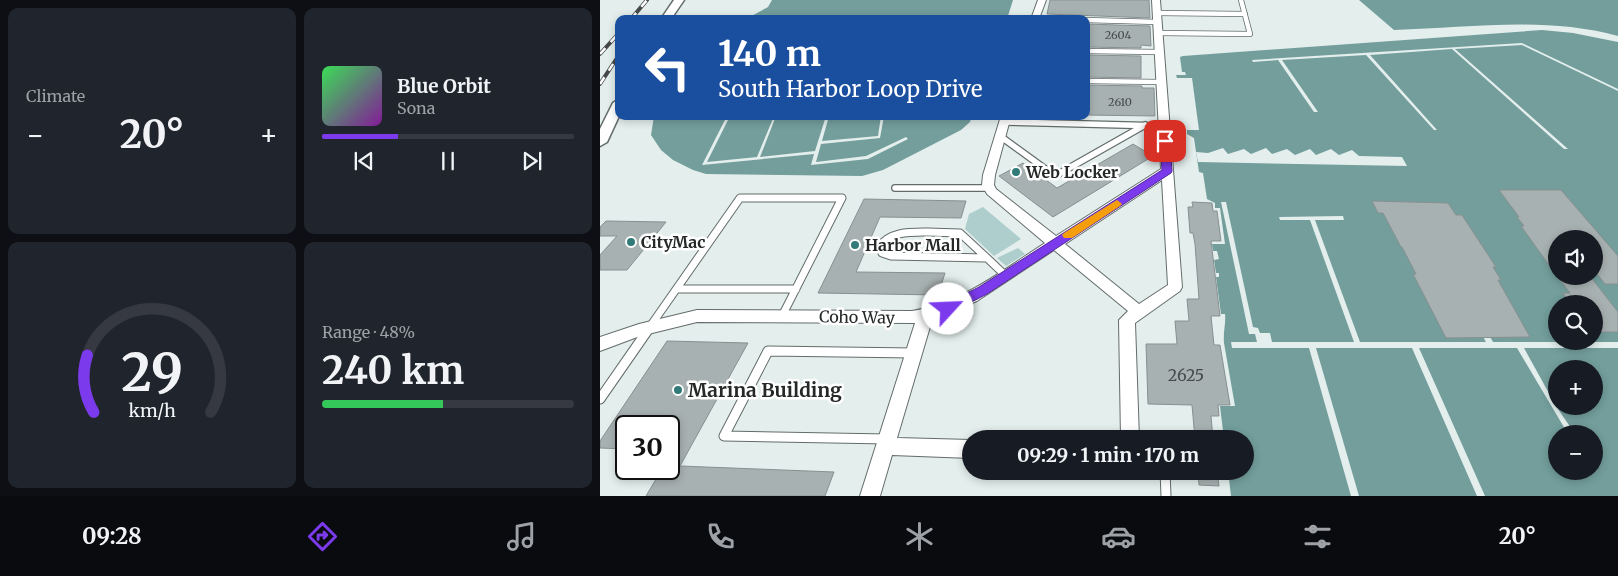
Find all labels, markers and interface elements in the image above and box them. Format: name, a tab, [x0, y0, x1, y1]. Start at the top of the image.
house number: 2604	[1105, 28, 1132, 42]
text: 140 m	[718, 32, 821, 76]
icon: left	[635, 35, 700, 100]
text: Blue Orbit	[397, 74, 491, 98]
text: South Harbor Loop Drive	[718, 75, 982, 103]
text: Climate	[26, 86, 85, 106]
house number: 2610	[1108, 95, 1132, 109]
text: Sona	[397, 98, 435, 118]
text: 20°	[120, 111, 184, 158]
text: −	[26, 117, 45, 153]
text: +	[259, 117, 278, 153]
pin	[1144, 120, 1186, 162]
icon: arrive	[1151, 127, 1179, 155]
icon: previous	[350, 147, 378, 175]
icon: pause	[434, 147, 462, 175]
icon: next	[518, 147, 546, 175]
place label: Web Locker	[1025, 162, 1119, 182]
marker: Web Locker	[1010, 166, 1022, 178]
map controls	[1548, 230, 1603, 480]
button: sound	[1548, 230, 1603, 285]
place label: CityMac	[641, 232, 705, 252]
place label: Harbor Mall	[865, 235, 961, 255]
marker: CityMac	[625, 236, 637, 248]
marker: Harbor Mall	[849, 239, 861, 251]
position arrow	[921, 282, 973, 334]
button: search	[1548, 295, 1603, 350]
street label: Coho Way	[819, 306, 896, 328]
text: Range · 48%	[322, 322, 415, 342]
text: 29	[121, 340, 183, 405]
text: 240 km	[322, 347, 464, 394]
button: +	[1548, 360, 1603, 415]
house number: 2625	[1168, 365, 1204, 385]
place label: Marina Building	[688, 378, 842, 402]
marker: Marina Building	[672, 384, 684, 396]
text: km/h	[128, 399, 176, 422]
speed limit sign: 30	[615, 415, 680, 480]
button: −	[1548, 425, 1603, 480]
text: 09:29 · 1 min · 170 m	[1017, 443, 1199, 467]
icon: directions	[305, 519, 340, 554]
icon: music	[504, 519, 539, 554]
icon: phone	[703, 519, 738, 554]
icon: climate	[902, 519, 937, 554]
icon: car	[1101, 519, 1136, 554]
icon: filters	[1300, 519, 1335, 554]
text: 09:28	[82, 522, 142, 550]
text: 20°	[1499, 522, 1536, 550]

